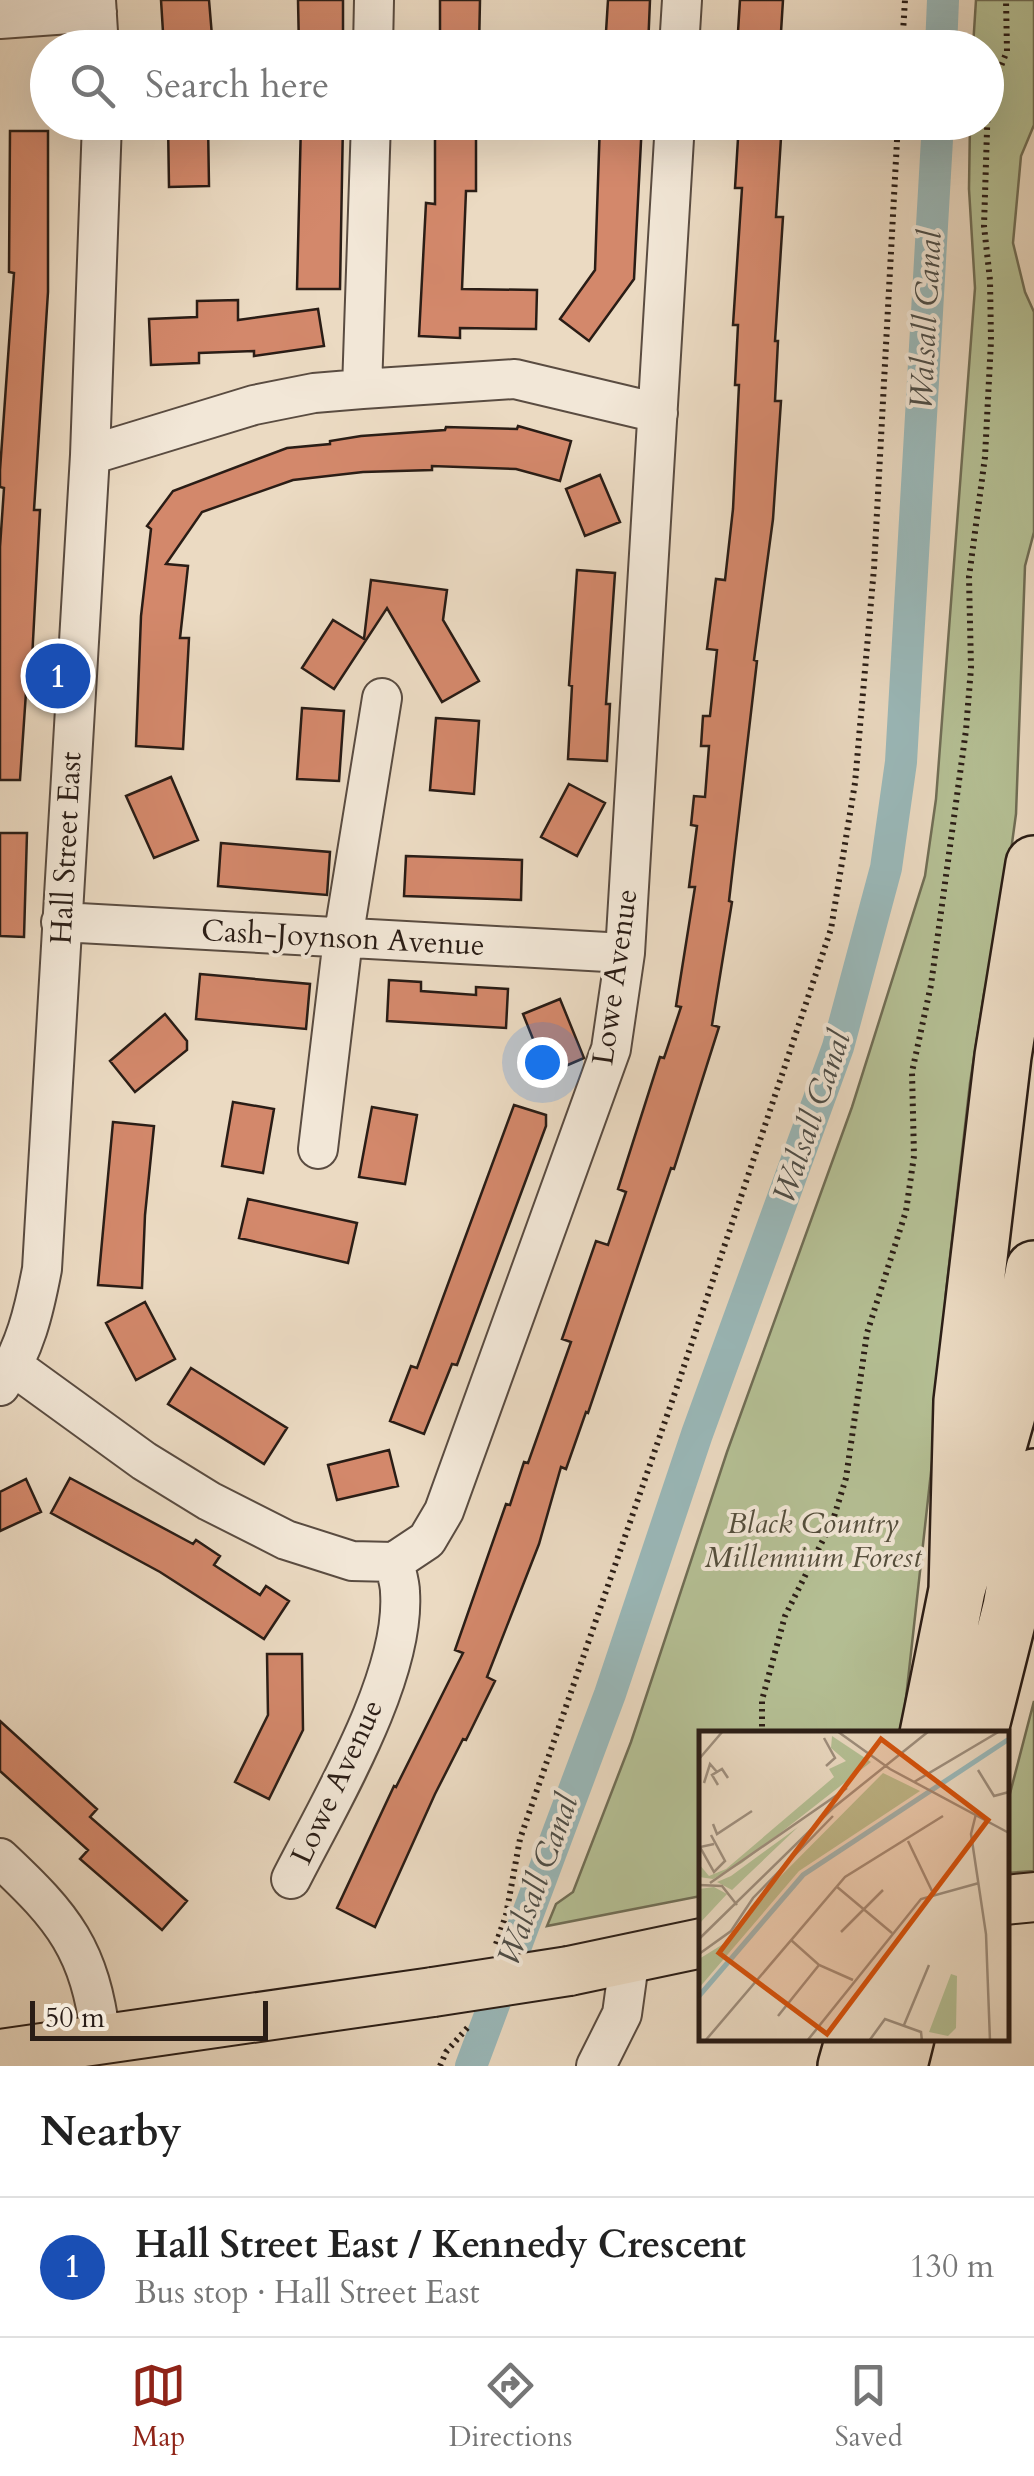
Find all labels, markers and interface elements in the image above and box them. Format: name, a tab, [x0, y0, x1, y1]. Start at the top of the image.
search box	[30, 30, 1004, 140]
icon: search	[65, 58, 120, 113]
text: Search here	[145, 59, 329, 111]
water label: Walsall Canal	[899, 228, 953, 411]
pin: 1	[26, 638, 90, 714]
street label: Hall Street East	[40, 750, 92, 945]
street label: Lowe Avenue	[582, 886, 648, 1068]
street label: Cash-Joynson Avenue	[200, 910, 486, 966]
water label: Walsall Canal	[762, 1024, 862, 1209]
your location	[517, 1037, 568, 1088]
park label: Black Country Millennium Forest	[704, 1503, 923, 1578]
street label: Lowe Avenue	[281, 1693, 393, 1871]
inset map	[699, 1731, 1009, 2041]
water label: Walsall Canal	[487, 1787, 590, 1972]
scale bar	[30, 1996, 268, 2040]
text: 50 m	[45, 1999, 105, 2037]
text: Nearby	[40, 2103, 182, 2160]
text: Hall Street East / Kennedy Crescent	[135, 2219, 746, 2271]
text: 1	[64, 2245, 81, 2289]
text: 130 m	[909, 2245, 994, 2289]
text: Bus stop · Hall Street East	[135, 2271, 479, 2315]
tab: Map	[131, 2358, 186, 2456]
tab: Directions	[449, 2358, 572, 2456]
tab: Saved	[835, 2358, 903, 2456]

